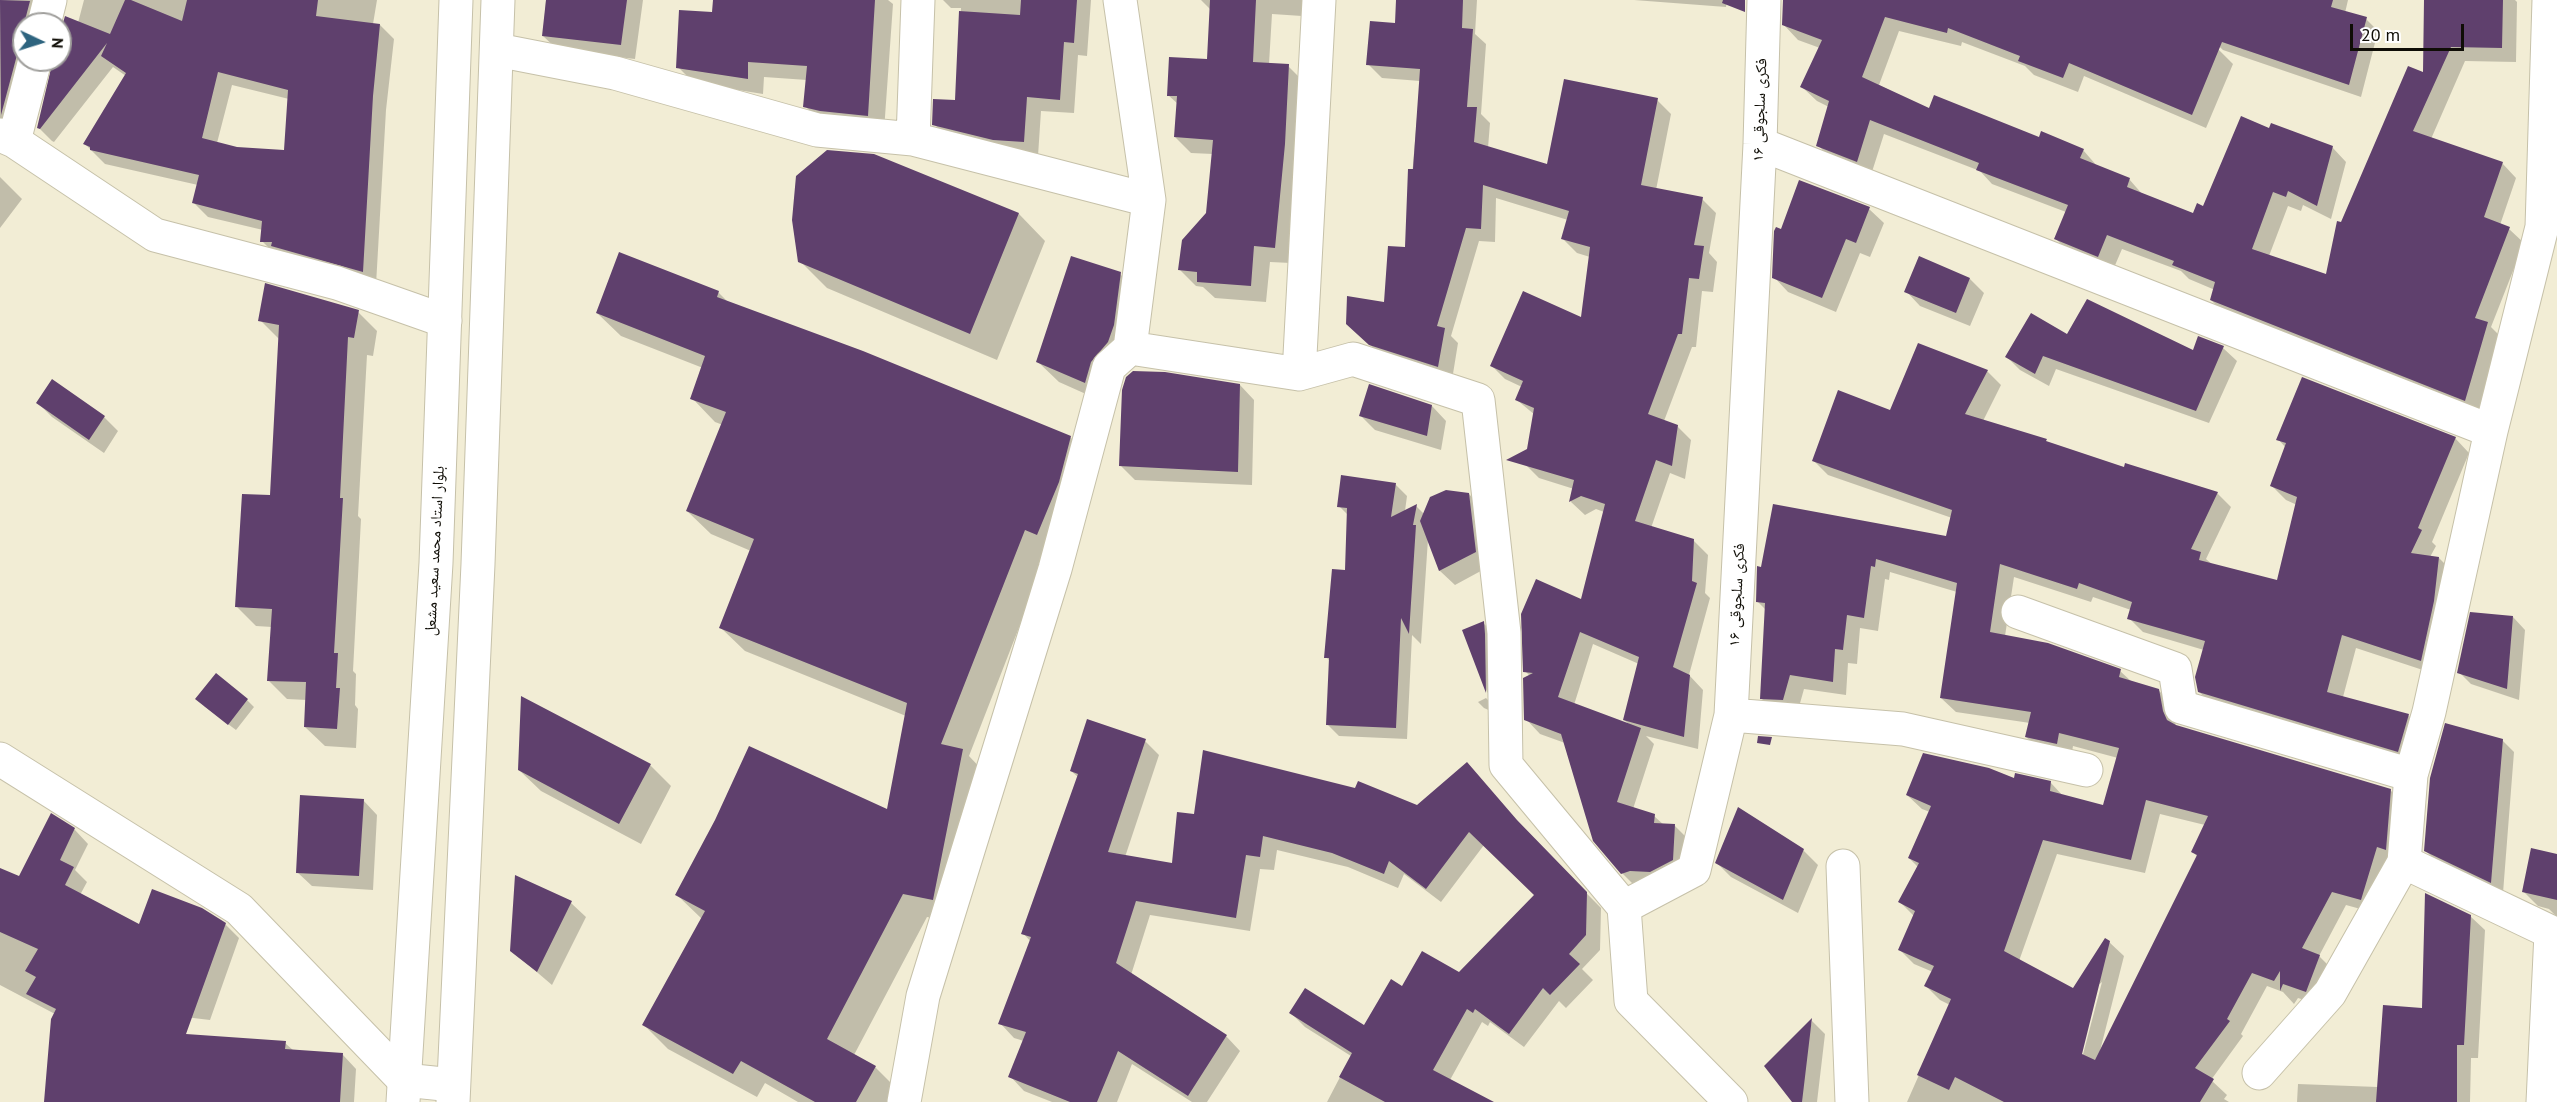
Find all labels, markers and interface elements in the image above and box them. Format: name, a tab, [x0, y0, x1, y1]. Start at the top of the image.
north arrow	[12, 12, 72, 72]
scale bar	[2353, 12, 2467, 50]
text: 20 m	[2361, 23, 2400, 46]
text: N	[48, 37, 68, 49]
street label: فکری سلجوقی ۱۶	[1749, 58, 1771, 162]
street label: بلوار استاد محمد سعید مشعل	[421, 465, 449, 637]
street label: فکری سلجوقی ۱۶	[1725, 543, 1749, 647]

